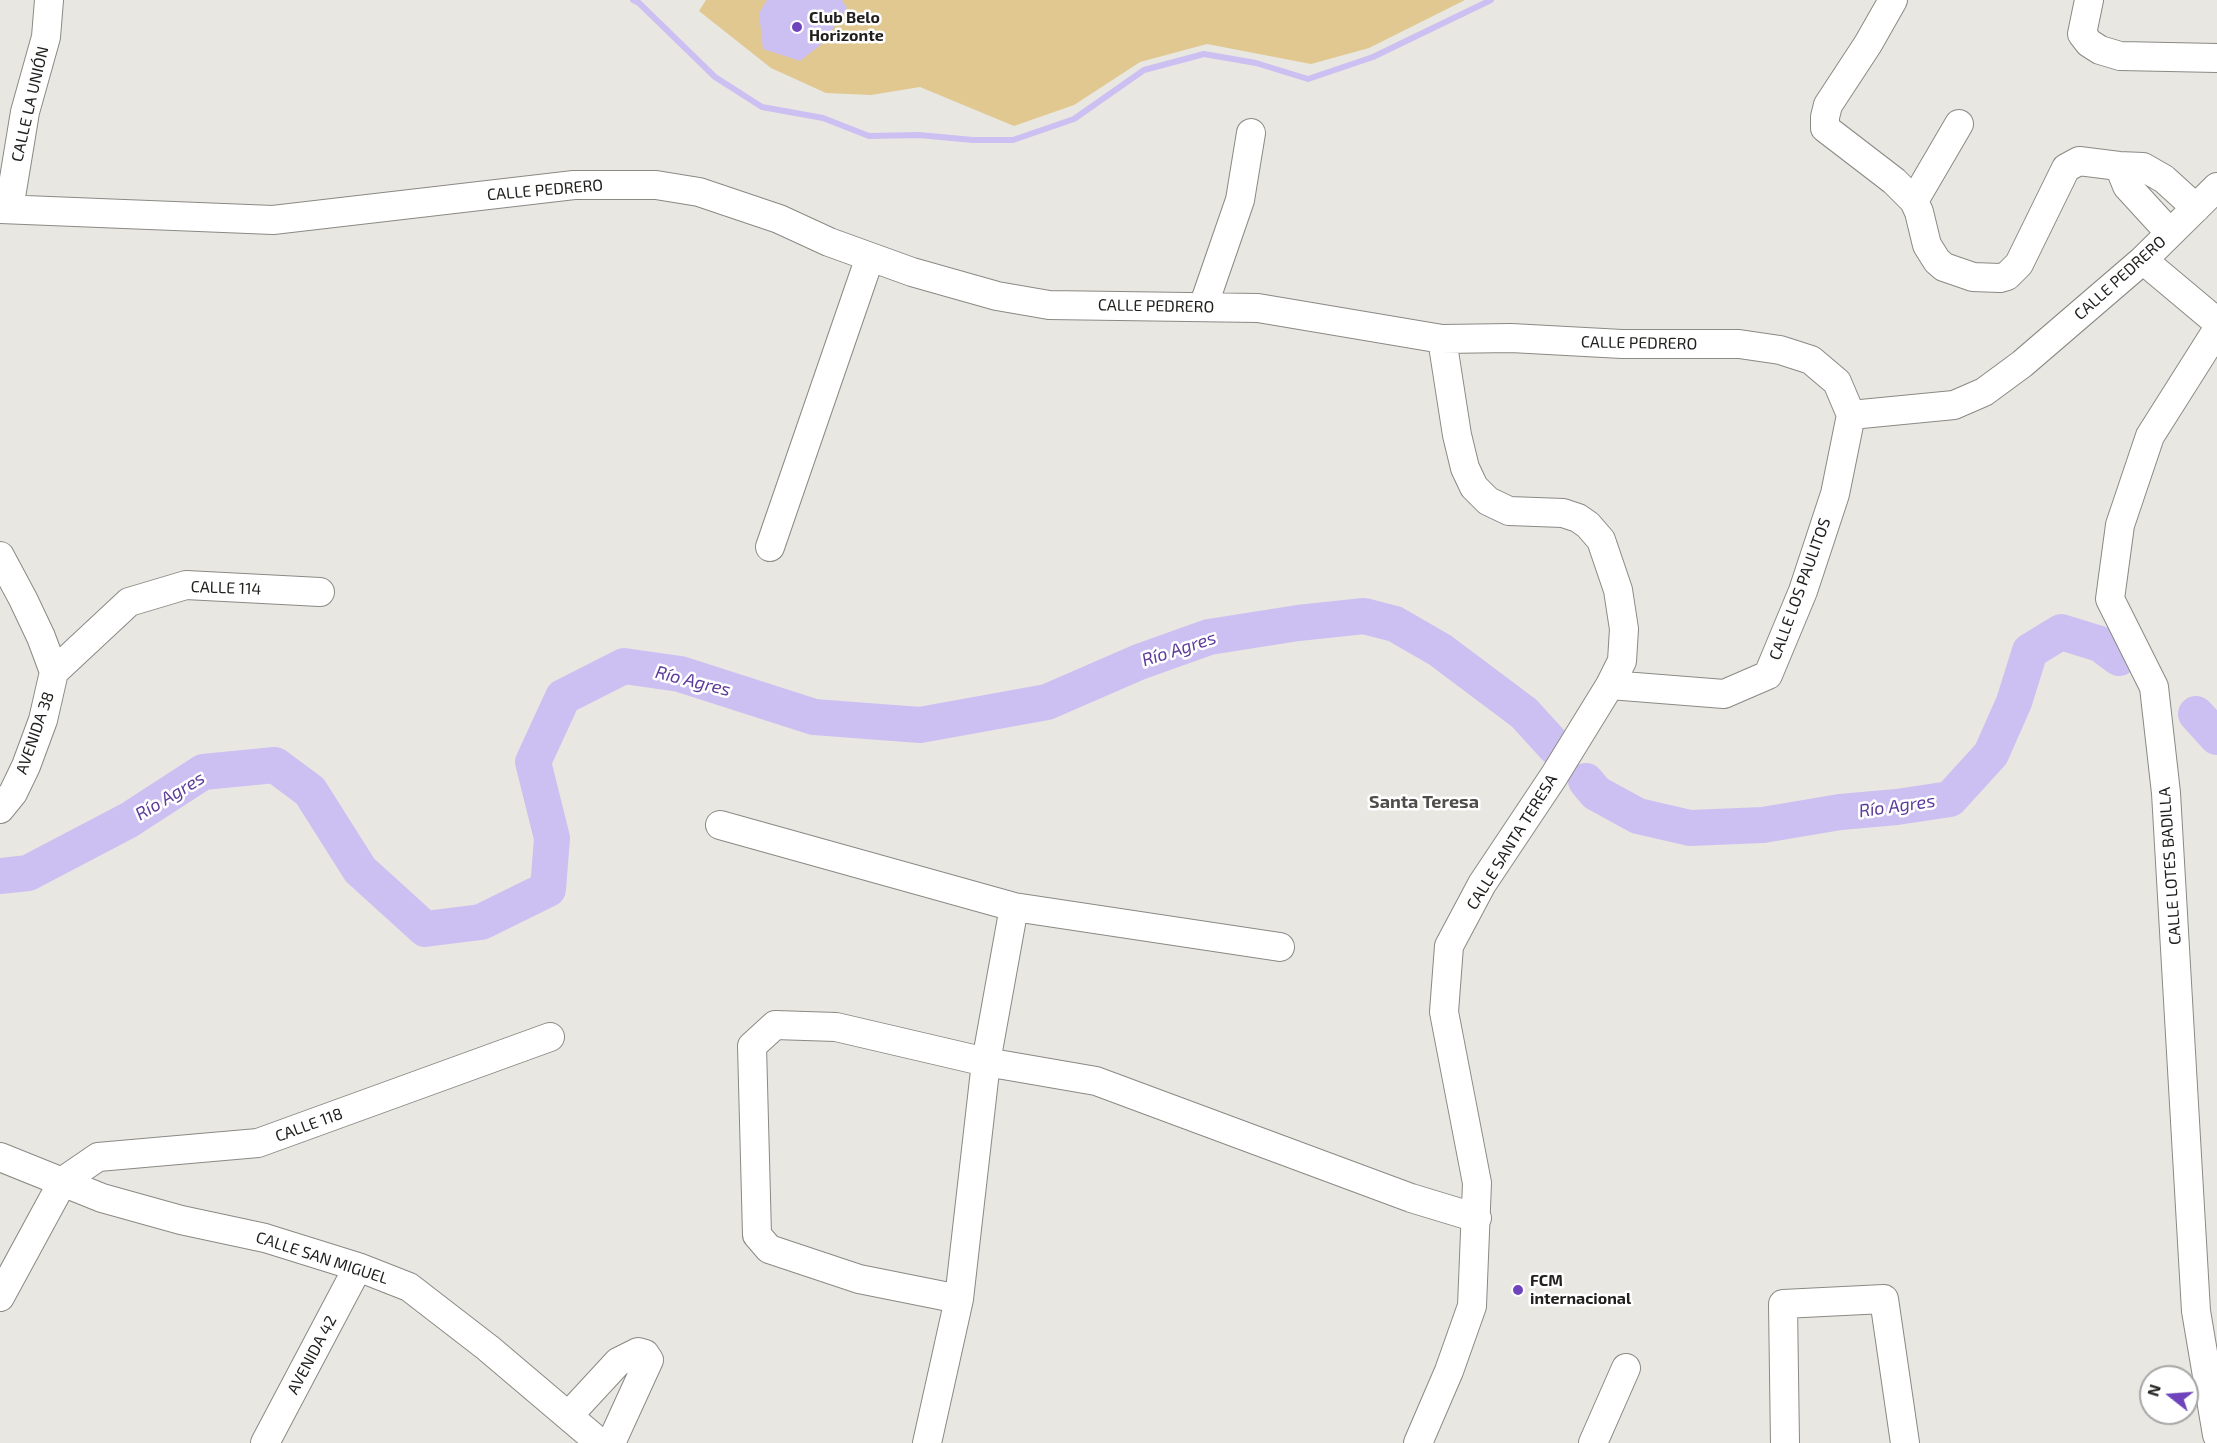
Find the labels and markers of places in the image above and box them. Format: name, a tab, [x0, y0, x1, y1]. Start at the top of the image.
place label: Club Belo Horizonte	[809, 8, 884, 46]
marker: Club Belo Horizonte	[790, 20, 804, 34]
place label: FCM internacional	[1530, 1271, 1631, 1309]
marker: FCM internacional	[1511, 1283, 1525, 1297]

